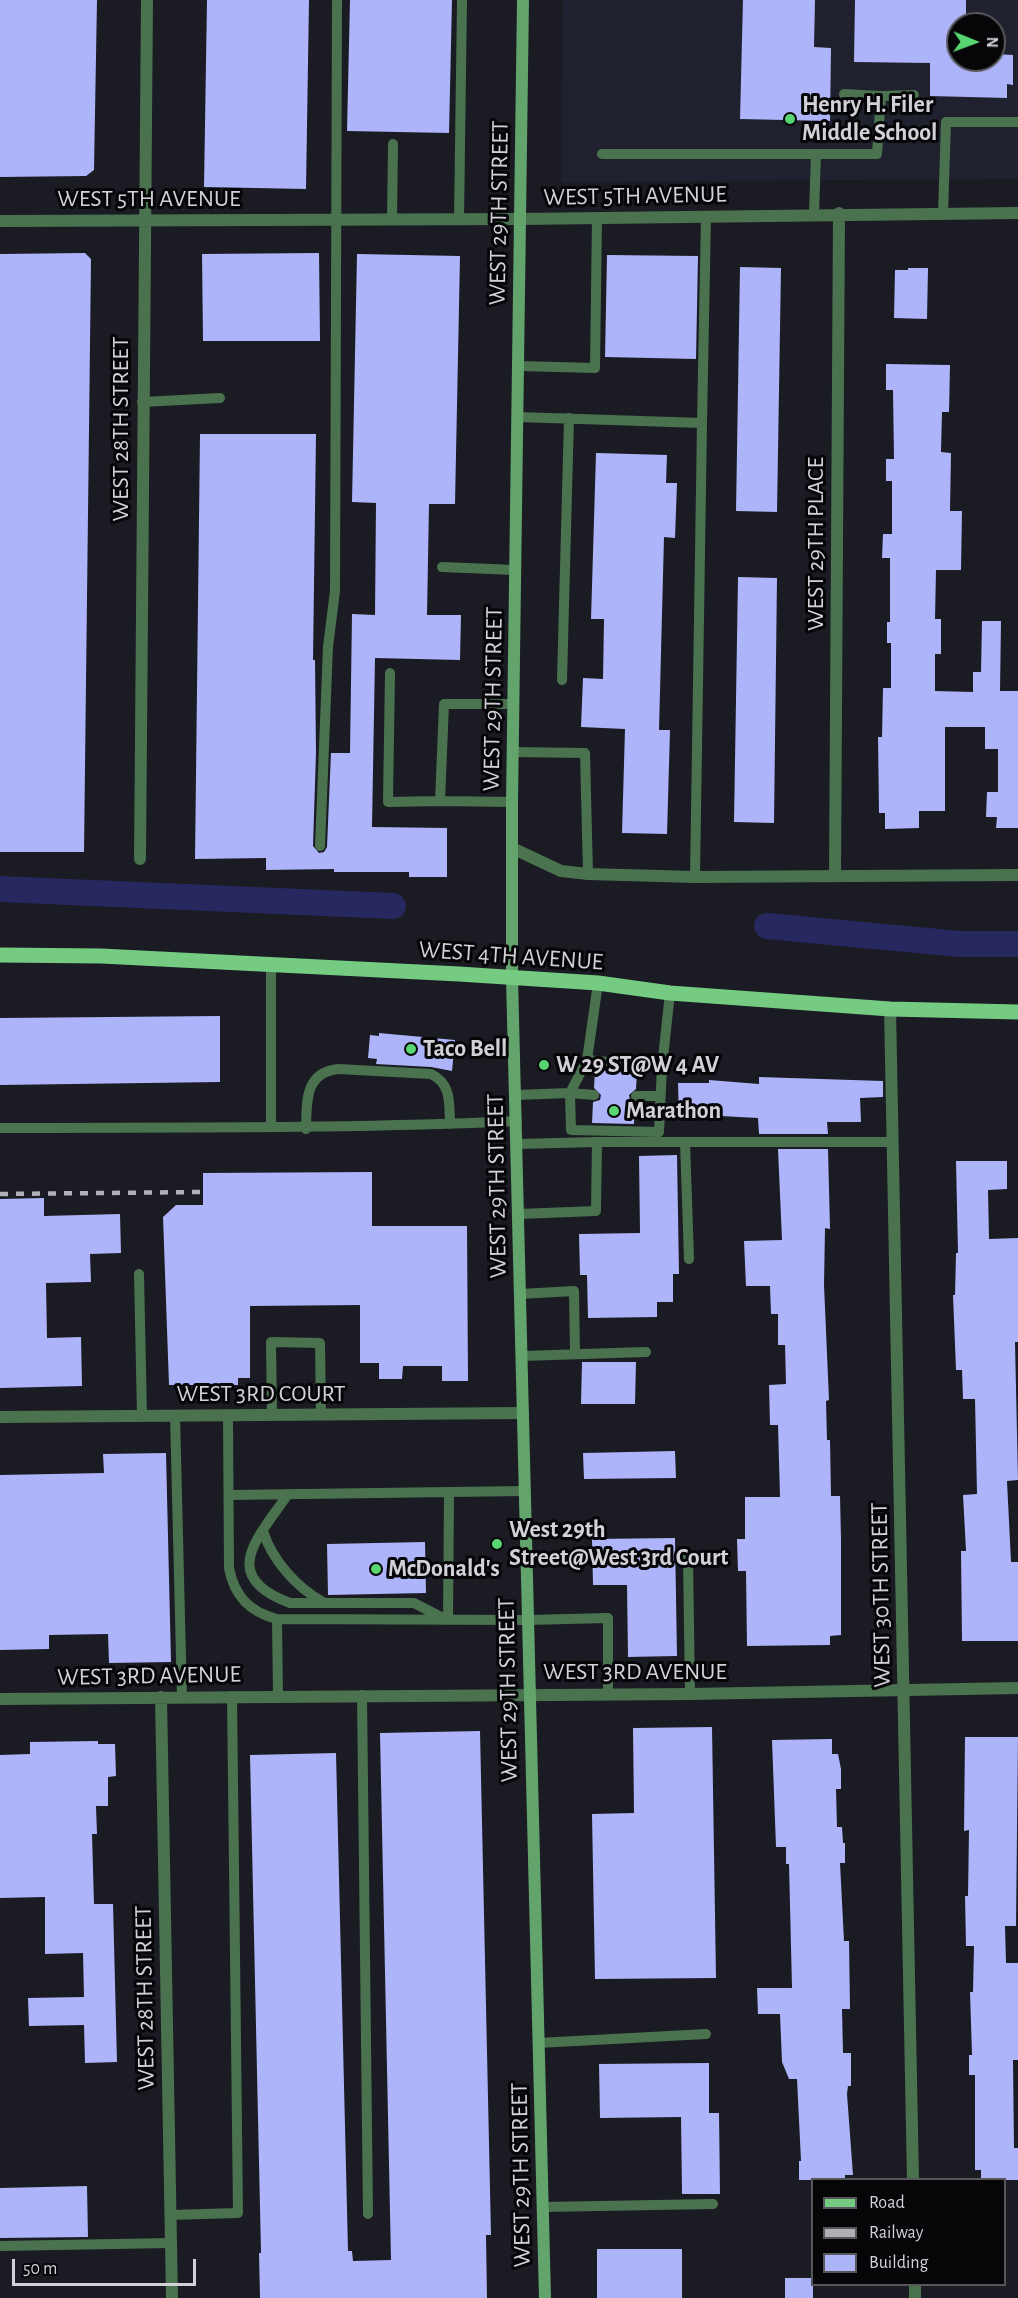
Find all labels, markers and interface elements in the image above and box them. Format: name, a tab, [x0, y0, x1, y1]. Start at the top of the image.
north arrow	[946, 12, 1006, 72]
text: N	[984, 37, 1000, 48]
place label: Henry H. Filer Middle School	[802, 91, 937, 147]
marker: Henry H. Filer Middle School	[783, 112, 797, 126]
street label: WEST 29TH STREET	[483, 120, 515, 306]
street label: WEST 5TH AVENUE	[543, 180, 727, 212]
street label: WEST 5TH AVENUE	[57, 185, 241, 213]
street label: WEST 28TH STREET	[107, 336, 135, 522]
street label: WEST 29TH PLACE	[802, 457, 830, 631]
street label: WEST 29TH STREET	[477, 606, 509, 792]
street label: WEST 4TH AVENUE	[418, 935, 604, 977]
place label: Taco Bell	[423, 1035, 507, 1063]
marker: Taco Bell	[404, 1042, 418, 1056]
place label: W 29 ST@W 4 AV	[556, 1051, 719, 1079]
marker: W 29 ST@W 4 AV	[537, 1058, 551, 1072]
street label: WEST 29TH STREET	[481, 1093, 513, 1279]
place label: Marathon	[626, 1097, 721, 1125]
marker: Marathon	[607, 1104, 621, 1118]
street label: WEST 3RD COURT	[176, 1380, 346, 1408]
street label: WEST 30TH STREET	[865, 1502, 897, 1688]
place label: West 29th Street@West 3rd Court	[509, 1516, 728, 1572]
marker: West 29th Street@West 3rd Court	[490, 1537, 504, 1551]
place label: McDonald's	[388, 1555, 500, 1583]
marker: McDonald's	[369, 1562, 383, 1576]
street label: WEST 29TH STREET	[492, 1597, 524, 1783]
street label: WEST 3RD AVENUE	[543, 1658, 727, 1686]
street label: WEST 3RD AVENUE	[57, 1660, 241, 1692]
street label: WEST 28TH STREET	[129, 1905, 161, 2091]
street label: WEST 29TH STREET	[505, 2082, 537, 2268]
legend	[811, 2178, 1006, 2286]
text: Road	[869, 2194, 905, 2212]
text: Railway	[869, 2224, 923, 2242]
scale bar	[15, 2247, 200, 2285]
text: Building	[869, 2254, 928, 2272]
text: 50 m	[23, 2260, 57, 2278]

